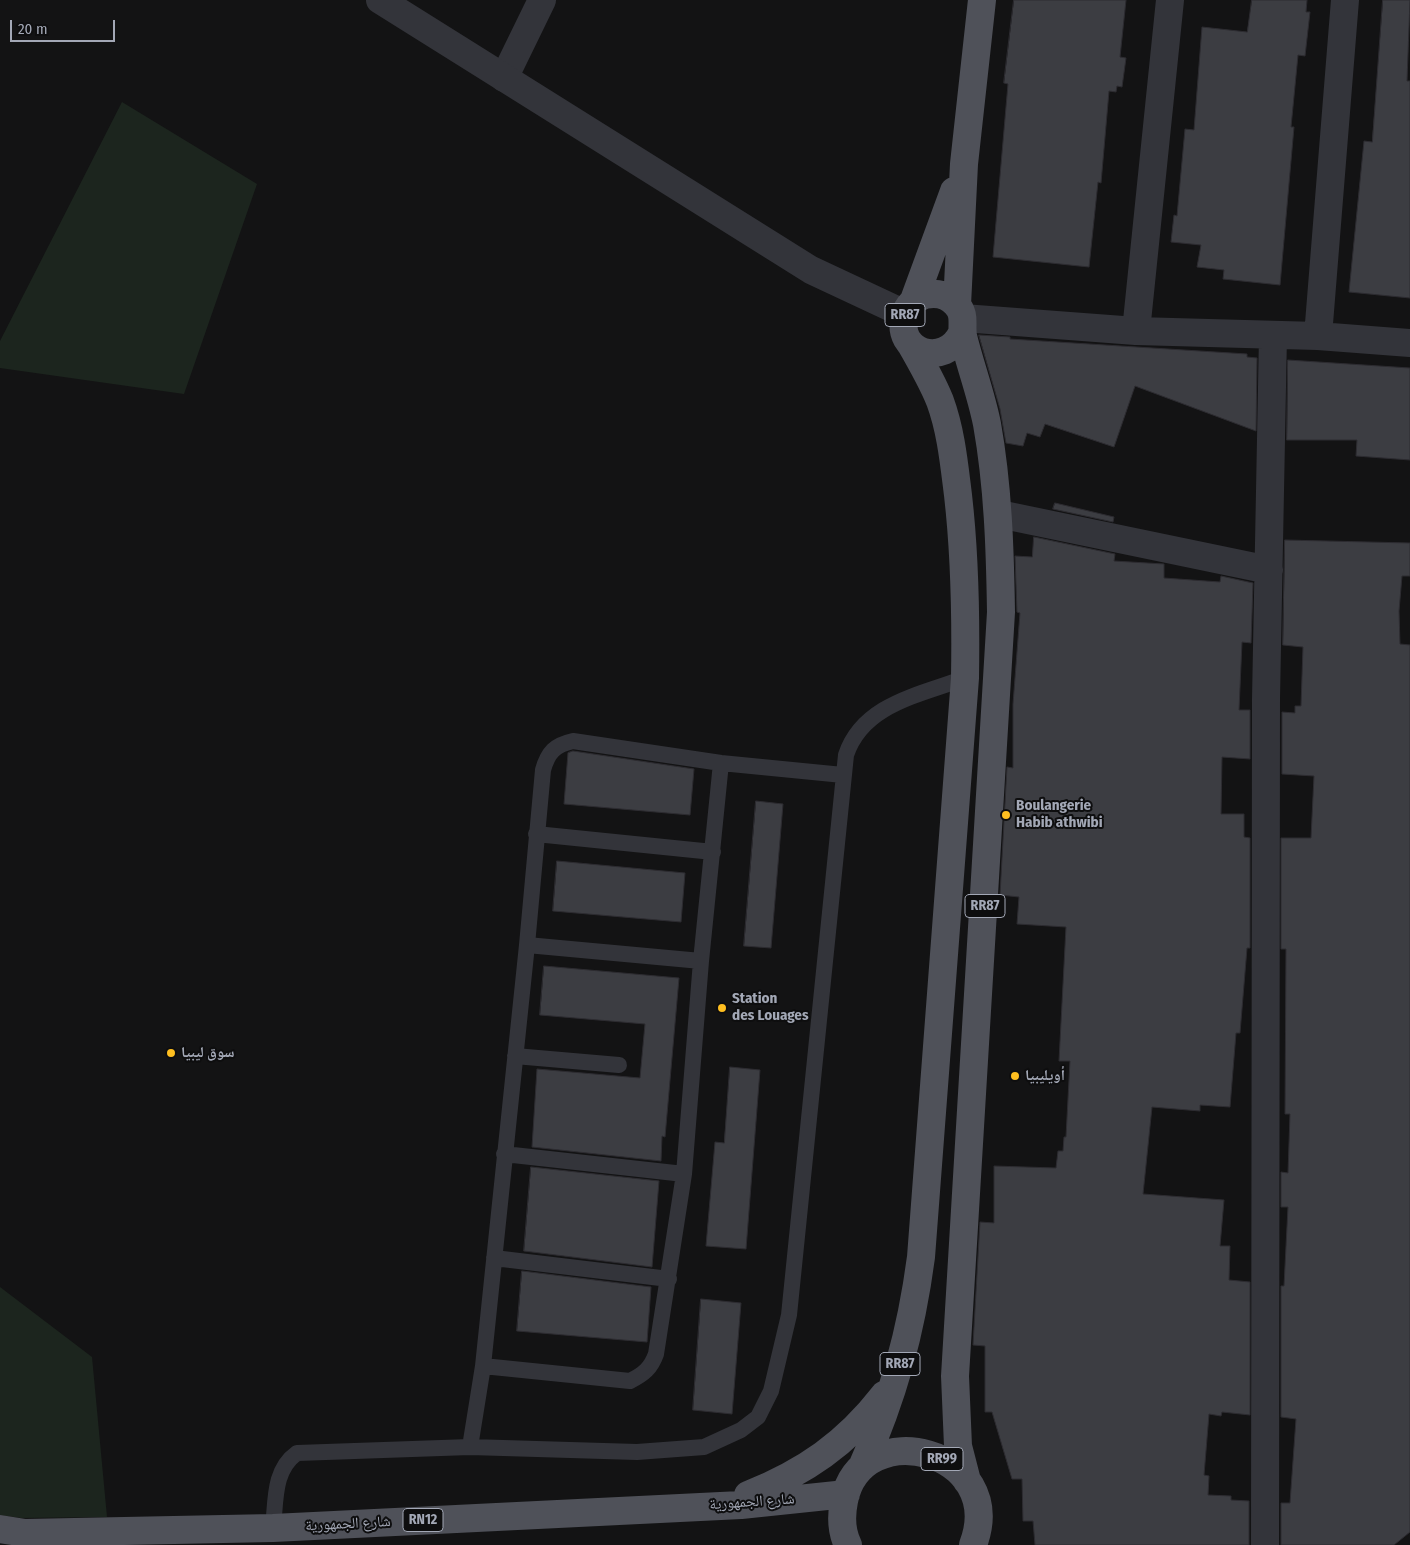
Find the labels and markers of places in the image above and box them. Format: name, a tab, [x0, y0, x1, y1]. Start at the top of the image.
place label: Boulangerie Habib athwibi	[1016, 797, 1103, 832]
marker: Boulangerie Habib athwibi	[1000, 809, 1012, 821]
place label: Station des Louages	[732, 990, 809, 1025]
marker: Station des Louages	[716, 1002, 728, 1014]
place label: سوق ليبيا	[181, 1044, 234, 1062]
marker: سوق ليبيا	[165, 1047, 177, 1059]
place label: أويليبيا	[1025, 1067, 1065, 1085]
marker: أويليبيا	[1009, 1070, 1021, 1082]

